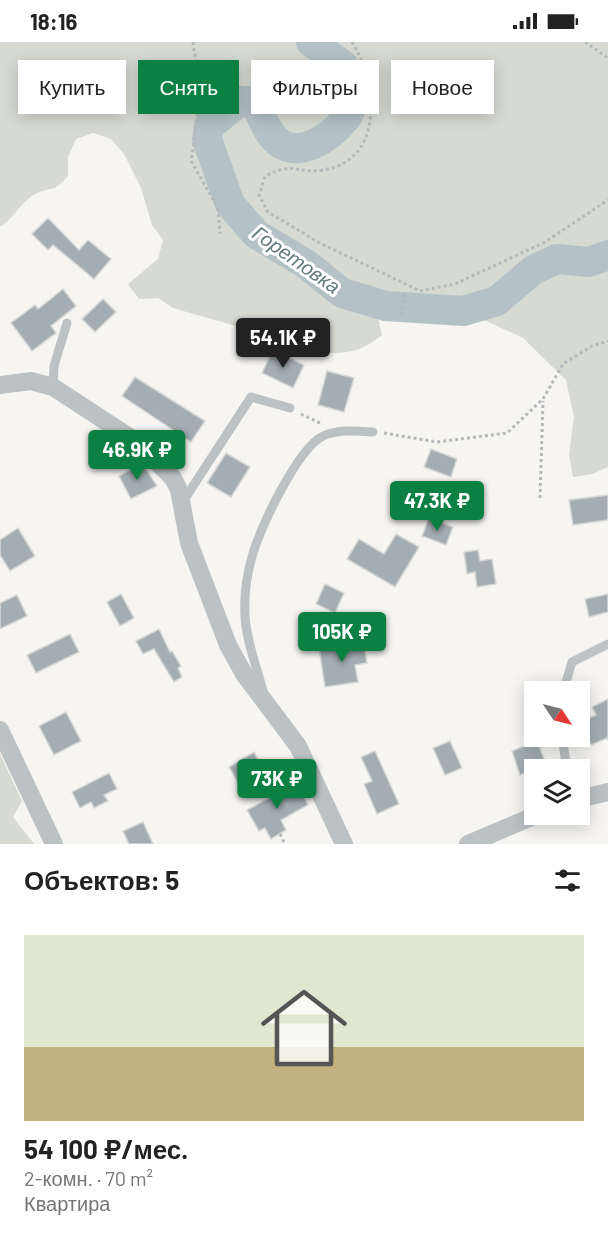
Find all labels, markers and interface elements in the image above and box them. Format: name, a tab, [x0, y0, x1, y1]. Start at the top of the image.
text: 18:16	[30, 8, 77, 34]
chip: Купить	[18, 60, 126, 114]
chip: Снять	[138, 60, 239, 114]
chip: Фильтры	[251, 60, 379, 114]
chip: Новое	[391, 60, 494, 114]
water label: Горетовка	[249, 220, 345, 298]
pin: 54.1K ₽	[228, 318, 338, 369]
text: 54.1K ₽	[250, 325, 316, 349]
pin: 46.9K ₽	[82, 430, 192, 481]
text: 46.9K ₽	[102, 437, 172, 461]
pin: 47.3K ₽	[382, 481, 492, 532]
text: 47.3K ₽	[404, 488, 470, 512]
pin: 105K ₽	[293, 612, 391, 663]
text: 105K ₽	[312, 619, 372, 643]
north arrow	[524, 681, 590, 747]
map controls	[524, 681, 590, 825]
pin: 73K ₽	[235, 759, 319, 810]
button: layers	[524, 759, 590, 825]
text: 73K ₽	[251, 766, 303, 790]
text: Объектов: 5	[24, 864, 179, 895]
icon: filters	[551, 864, 584, 897]
icon: home	[250, 974, 358, 1082]
text: 54 100 ₽/мес.	[24, 1133, 188, 1164]
text: 2-комн. · 70 m²	[24, 1166, 153, 1190]
text: Квартира	[24, 1191, 110, 1215]

